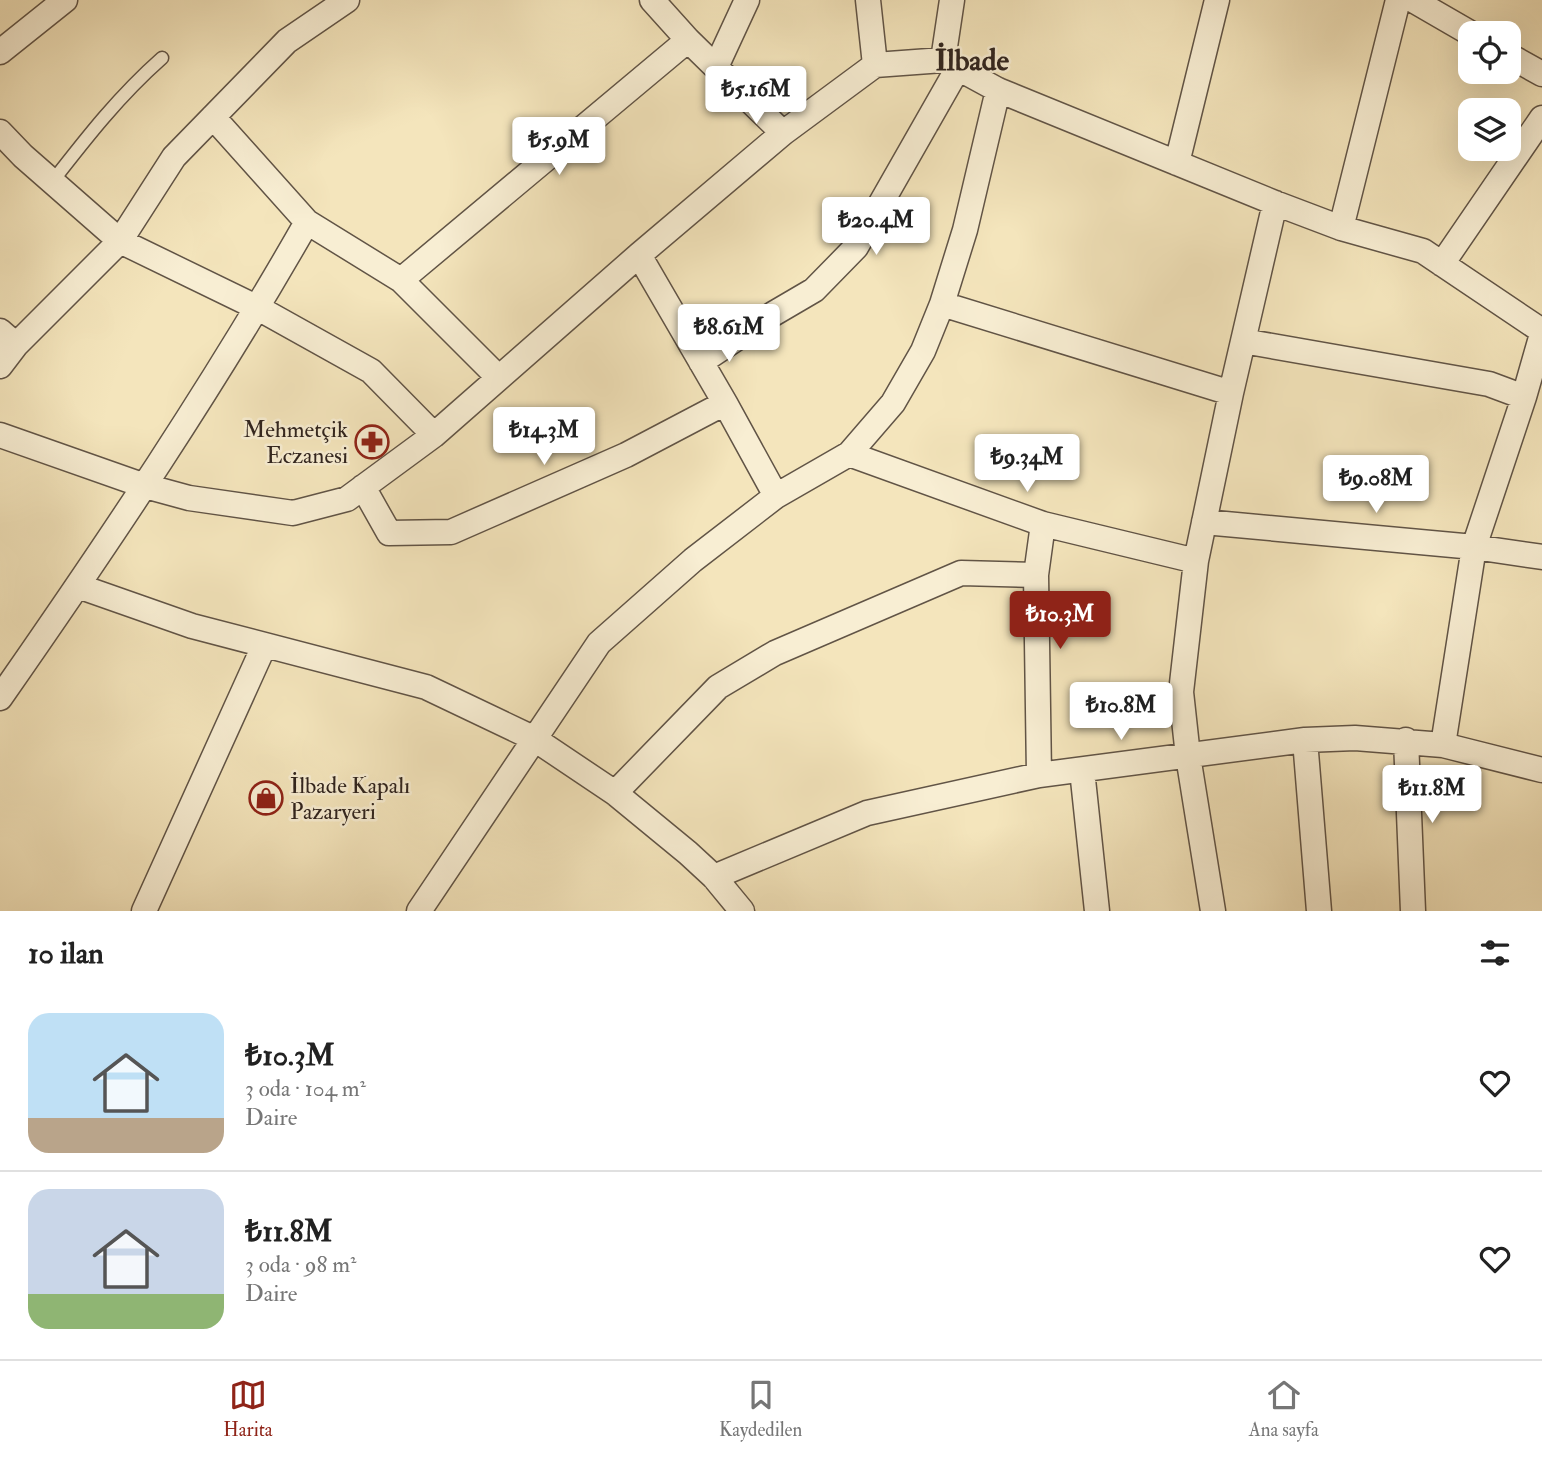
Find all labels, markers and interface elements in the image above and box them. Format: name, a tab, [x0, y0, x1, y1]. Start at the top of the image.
map controls	[1458, 21, 1521, 161]
button: locate	[1458, 21, 1521, 84]
district label: İlbade	[935, 42, 1009, 79]
pin: ₺5.16M	[699, 66, 813, 126]
text: ₺5.16M	[721, 74, 791, 103]
button: layers	[1458, 98, 1521, 161]
pin: ₺5.9M	[510, 118, 608, 177]
text: ₺5.9M	[528, 125, 590, 154]
pin: ₺20.4M	[819, 198, 933, 257]
text: ₺20.4M	[838, 205, 914, 234]
pin: ₺8.61M	[672, 304, 786, 364]
text: ₺8.61M	[694, 312, 764, 341]
pin: ₺14.3M	[487, 407, 601, 467]
place label: Mehmetçik Eczanesi	[243, 415, 348, 470]
text: ₺14.3M	[509, 415, 579, 444]
pharmacy icon: Mehmetçik Eczanesi	[353, 423, 391, 461]
pin: ₺9.34M	[970, 434, 1084, 494]
text: ₺9.34M	[991, 442, 1063, 471]
pin: ₺9.08M	[1319, 456, 1433, 515]
text: ₺9.08M	[1339, 463, 1413, 492]
pin: ₺10.3M	[1003, 592, 1117, 651]
text: ₺10.3M	[1026, 599, 1094, 628]
pin: ₺10.8M	[1064, 682, 1178, 742]
text: ₺10.8M	[1086, 690, 1156, 719]
pin: ₺11.8M	[1375, 766, 1489, 825]
place label: İlbade Kapalı Pazaryeri	[290, 771, 410, 826]
text: ₺11.8M	[1398, 773, 1466, 802]
shop icon: İlbade Kapalı Pazaryeri	[247, 779, 285, 817]
icon: filters	[1476, 934, 1514, 972]
text: 10 ilan	[28, 935, 104, 972]
text: ₺10.3M	[245, 1037, 334, 1074]
icon: home	[84, 1041, 168, 1125]
icon: heart	[1476, 1064, 1514, 1102]
text: 3 oda · 104 m²	[245, 1074, 366, 1103]
text: Daire	[245, 1103, 297, 1132]
text: ₺11.8M	[245, 1213, 333, 1250]
icon: home	[84, 1217, 168, 1301]
icon: heart	[1476, 1240, 1514, 1278]
text: 3 oda · 98 m²	[245, 1250, 356, 1279]
text: Daire	[245, 1279, 297, 1308]
tab: Harita	[223, 1376, 273, 1442]
tab: Kaydedilen	[719, 1376, 802, 1442]
tab: Ana sayfa	[1249, 1376, 1319, 1442]

